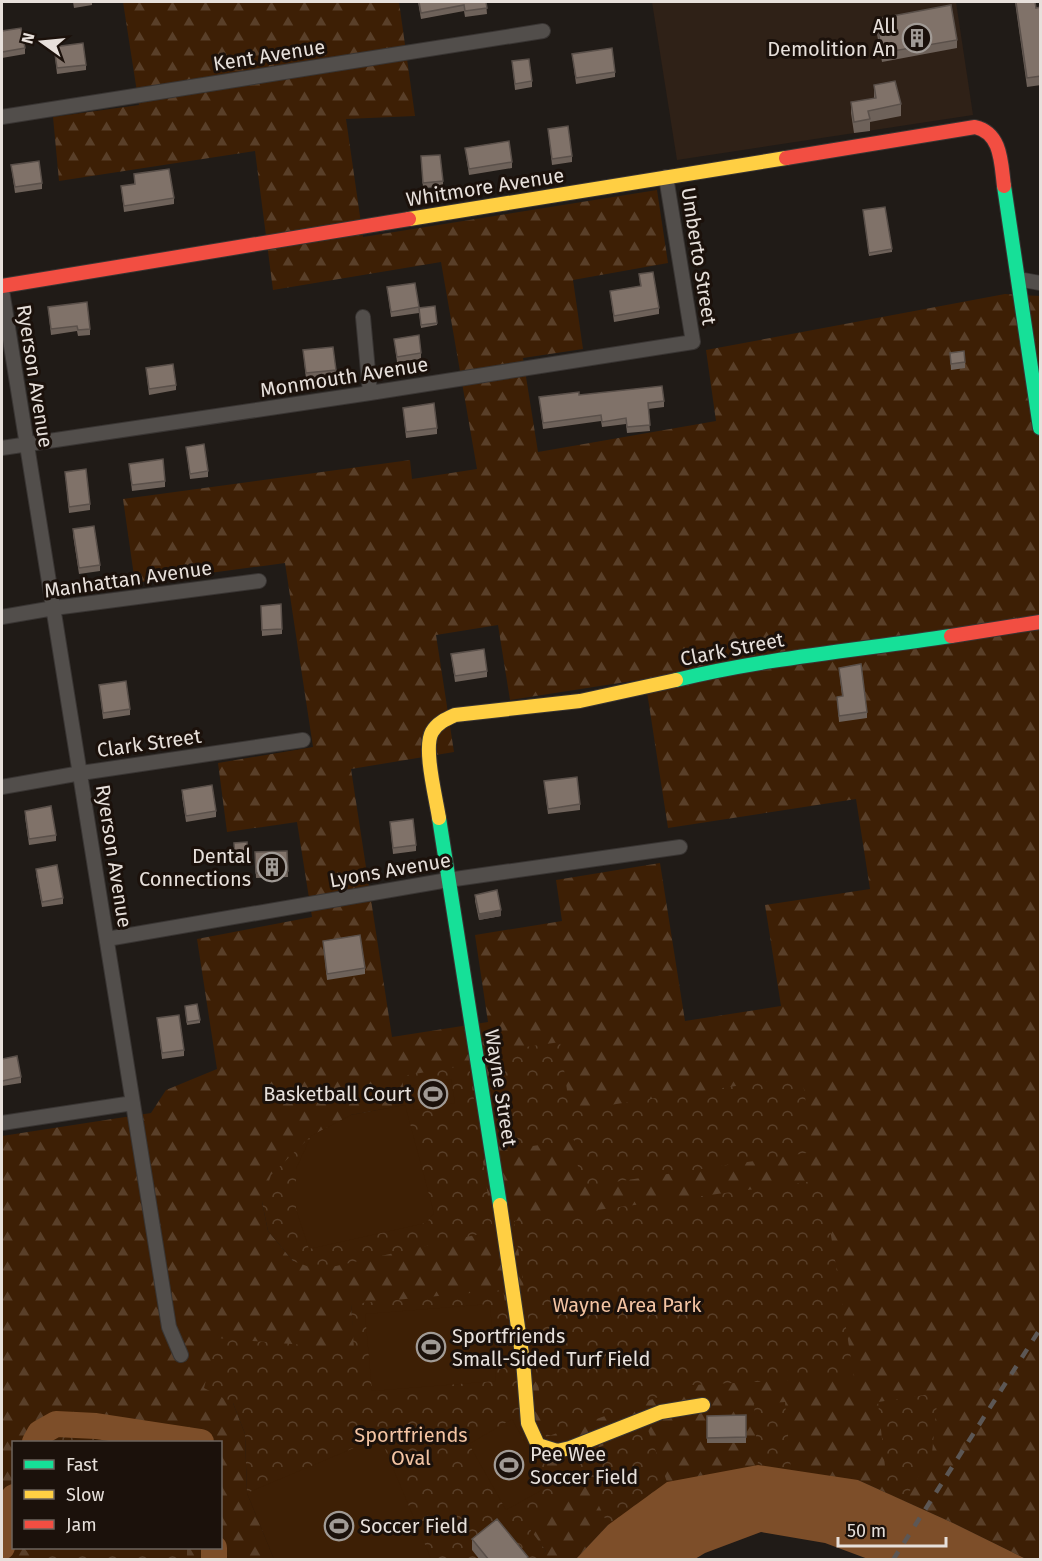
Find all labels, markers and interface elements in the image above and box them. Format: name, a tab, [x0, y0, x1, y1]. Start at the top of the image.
north arrow	[12, 12, 72, 72]
place label: All Demolition An	[767, 14, 896, 61]
building icon: All Demolition An	[901, 22, 933, 54]
text: N	[17, 31, 39, 46]
street label: Kent Avenue	[211, 34, 327, 76]
street label: Whitmore Avenue	[404, 163, 566, 211]
street label: Umberto Street	[676, 185, 722, 327]
street label: Ryerson Avenue	[12, 303, 58, 449]
street label: Monmouth Avenue	[258, 352, 430, 402]
street label: Manhattan Avenue	[42, 555, 214, 603]
street label: Clark Street	[678, 627, 787, 671]
street label: Clark Street	[95, 724, 204, 762]
street label: Ryerson Avenue	[91, 783, 137, 929]
place label: Dental Connections	[139, 844, 251, 891]
street label: Lyons Avenue	[327, 848, 453, 892]
building icon: Dental Connections	[256, 851, 288, 883]
street label: Wayne Street	[480, 1028, 522, 1149]
sports icon: Basketball Court	[417, 1078, 449, 1110]
place label: Basketball Court	[263, 1082, 413, 1106]
park label: Wayne Area Park	[552, 1293, 702, 1317]
place label: Sportfriends Small-Sided Turf Field	[452, 1324, 650, 1371]
sports icon: Sportfriends Small-Sided Turf Field	[415, 1331, 447, 1363]
park label: Sportfriends Oval	[354, 1423, 468, 1470]
legend	[12, 1441, 222, 1549]
place label: Pee Wee Soccer Field	[530, 1442, 638, 1489]
sports icon: Pee Wee Soccer Field	[493, 1449, 525, 1481]
text: Fast	[66, 1454, 99, 1476]
text: Slow	[66, 1484, 105, 1506]
sports icon: Soccer Field	[323, 1510, 355, 1542]
scale bar	[838, 1510, 946, 1548]
text: Jam	[66, 1514, 97, 1536]
place label: Soccer Field	[360, 1514, 468, 1538]
text: 50 m	[847, 1520, 886, 1542]

